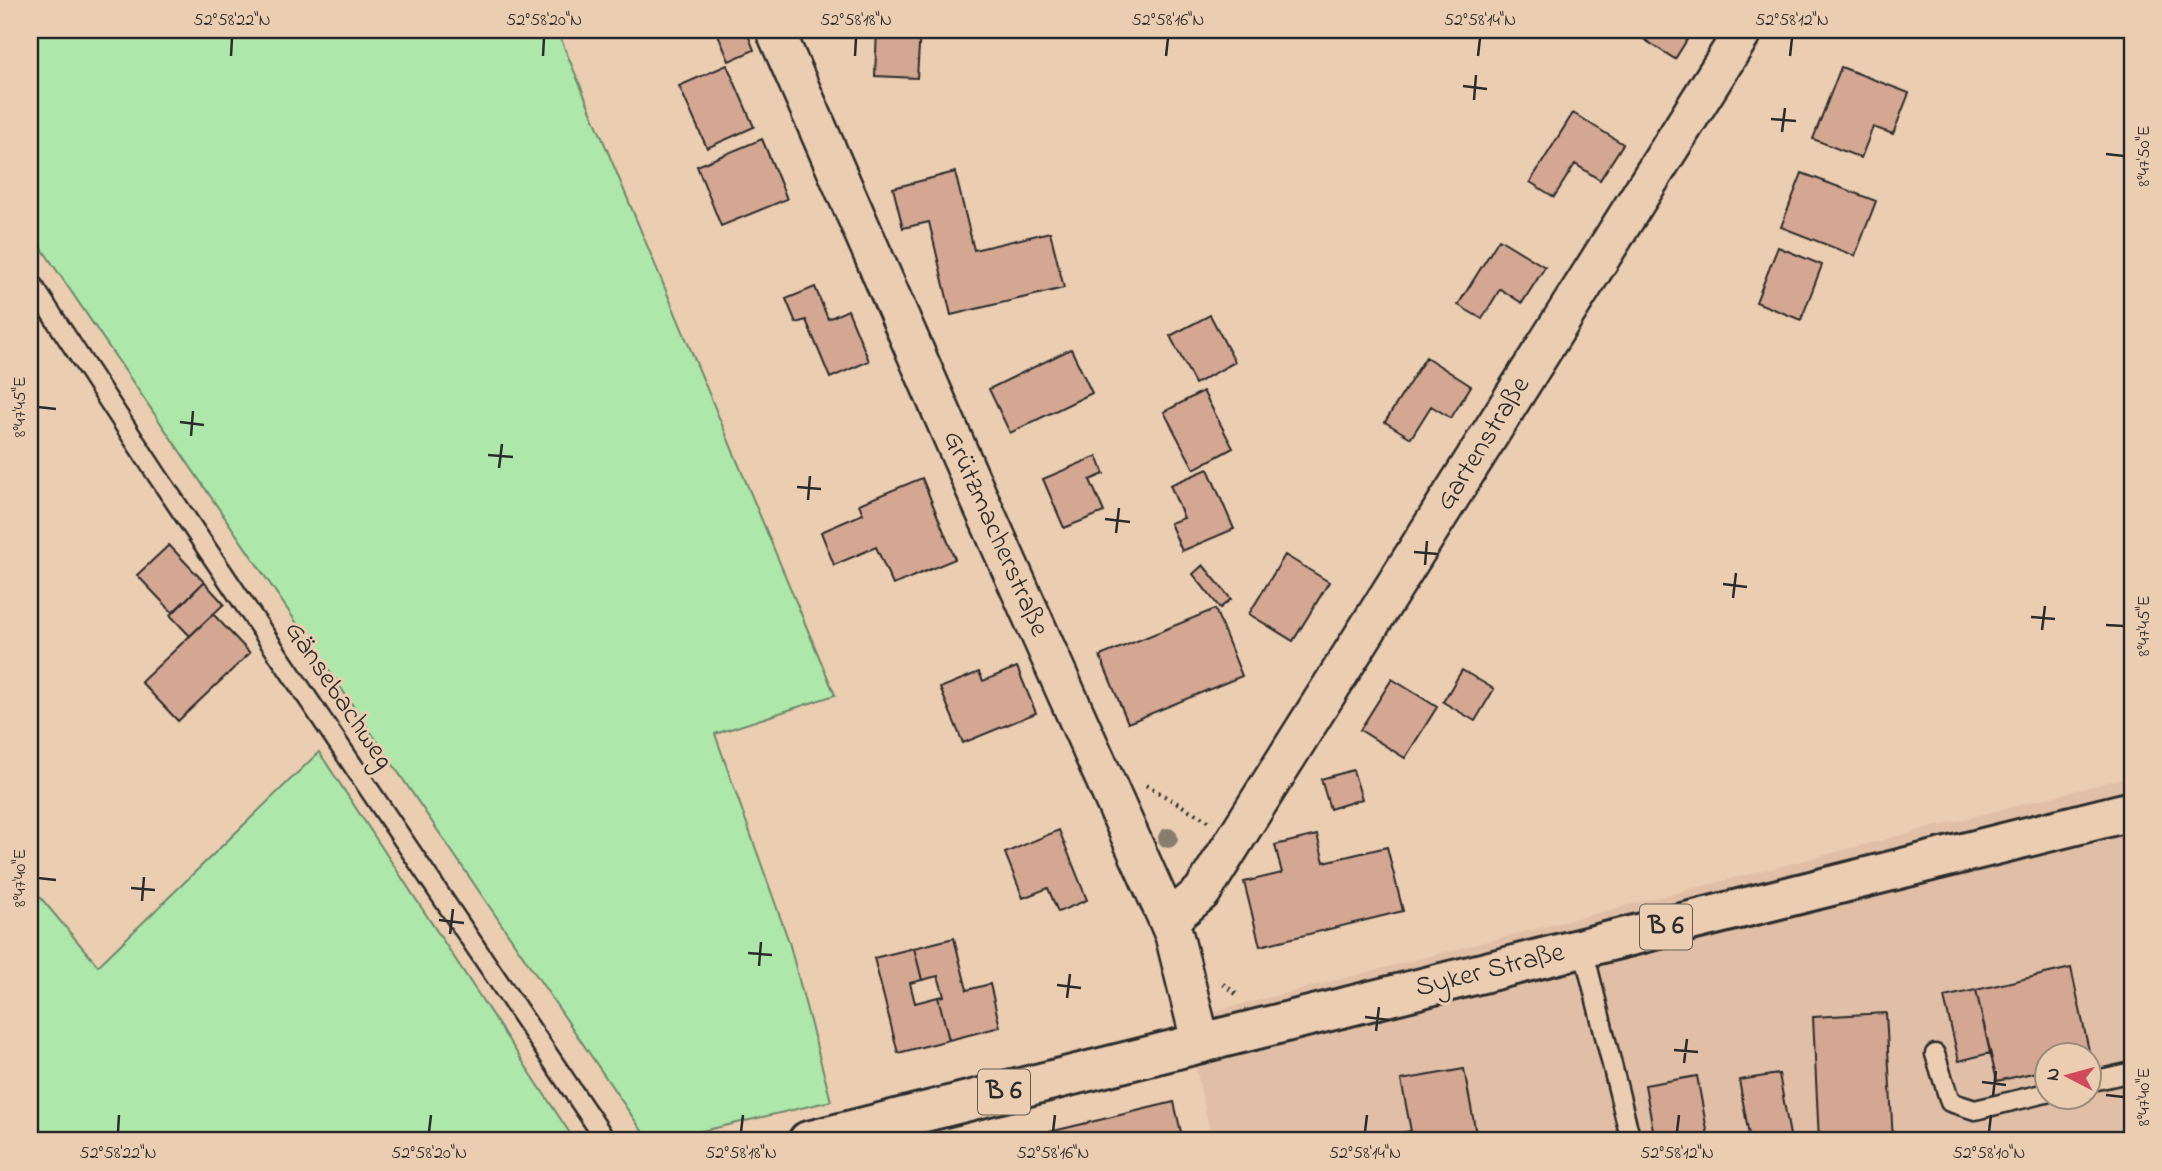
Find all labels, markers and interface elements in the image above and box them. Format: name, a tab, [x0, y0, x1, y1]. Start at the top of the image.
text: 52°58'22"N	[193, 8, 271, 34]
text: 52°58'20"N	[506, 8, 582, 34]
text: 52°58'18"N	[820, 8, 892, 34]
text: 52°58'16"N	[1131, 8, 1205, 34]
text: 52°58'14"N	[1444, 8, 1516, 34]
text: 52°58'12"N	[1755, 8, 1829, 34]
text: 8°47'50"E	[2132, 125, 2158, 187]
street label: Gartenstraße	[1426, 368, 1542, 519]
text: 8°47'45"E	[8, 376, 34, 438]
street label: Grützmacherstraße	[931, 424, 1059, 644]
text: 8°47'45"E	[2132, 595, 2158, 657]
street label: Gänsebachweg	[273, 613, 403, 779]
text: 8°47'40"E	[8, 849, 34, 907]
road number: B 6	[1640, 904, 1692, 950]
street label: Syker Straße	[1411, 933, 1569, 1009]
north arrow	[2032, 1042, 2102, 1112]
text: N	[2039, 1067, 2068, 1082]
text: 8°47'40"E	[2132, 1068, 2158, 1126]
road number: B 6	[978, 1070, 1030, 1114]
text: 52°58'22"N	[79, 1141, 157, 1167]
text: 52°58'20"N	[391, 1141, 467, 1167]
text: 52°58'18"N	[705, 1141, 777, 1167]
text: 52°58'16"N	[1016, 1141, 1090, 1167]
text: 52°58'14"N	[1329, 1141, 1401, 1167]
text: 52°58'12"N	[1640, 1141, 1714, 1167]
text: 52°58'10"N	[1953, 1141, 2025, 1167]

